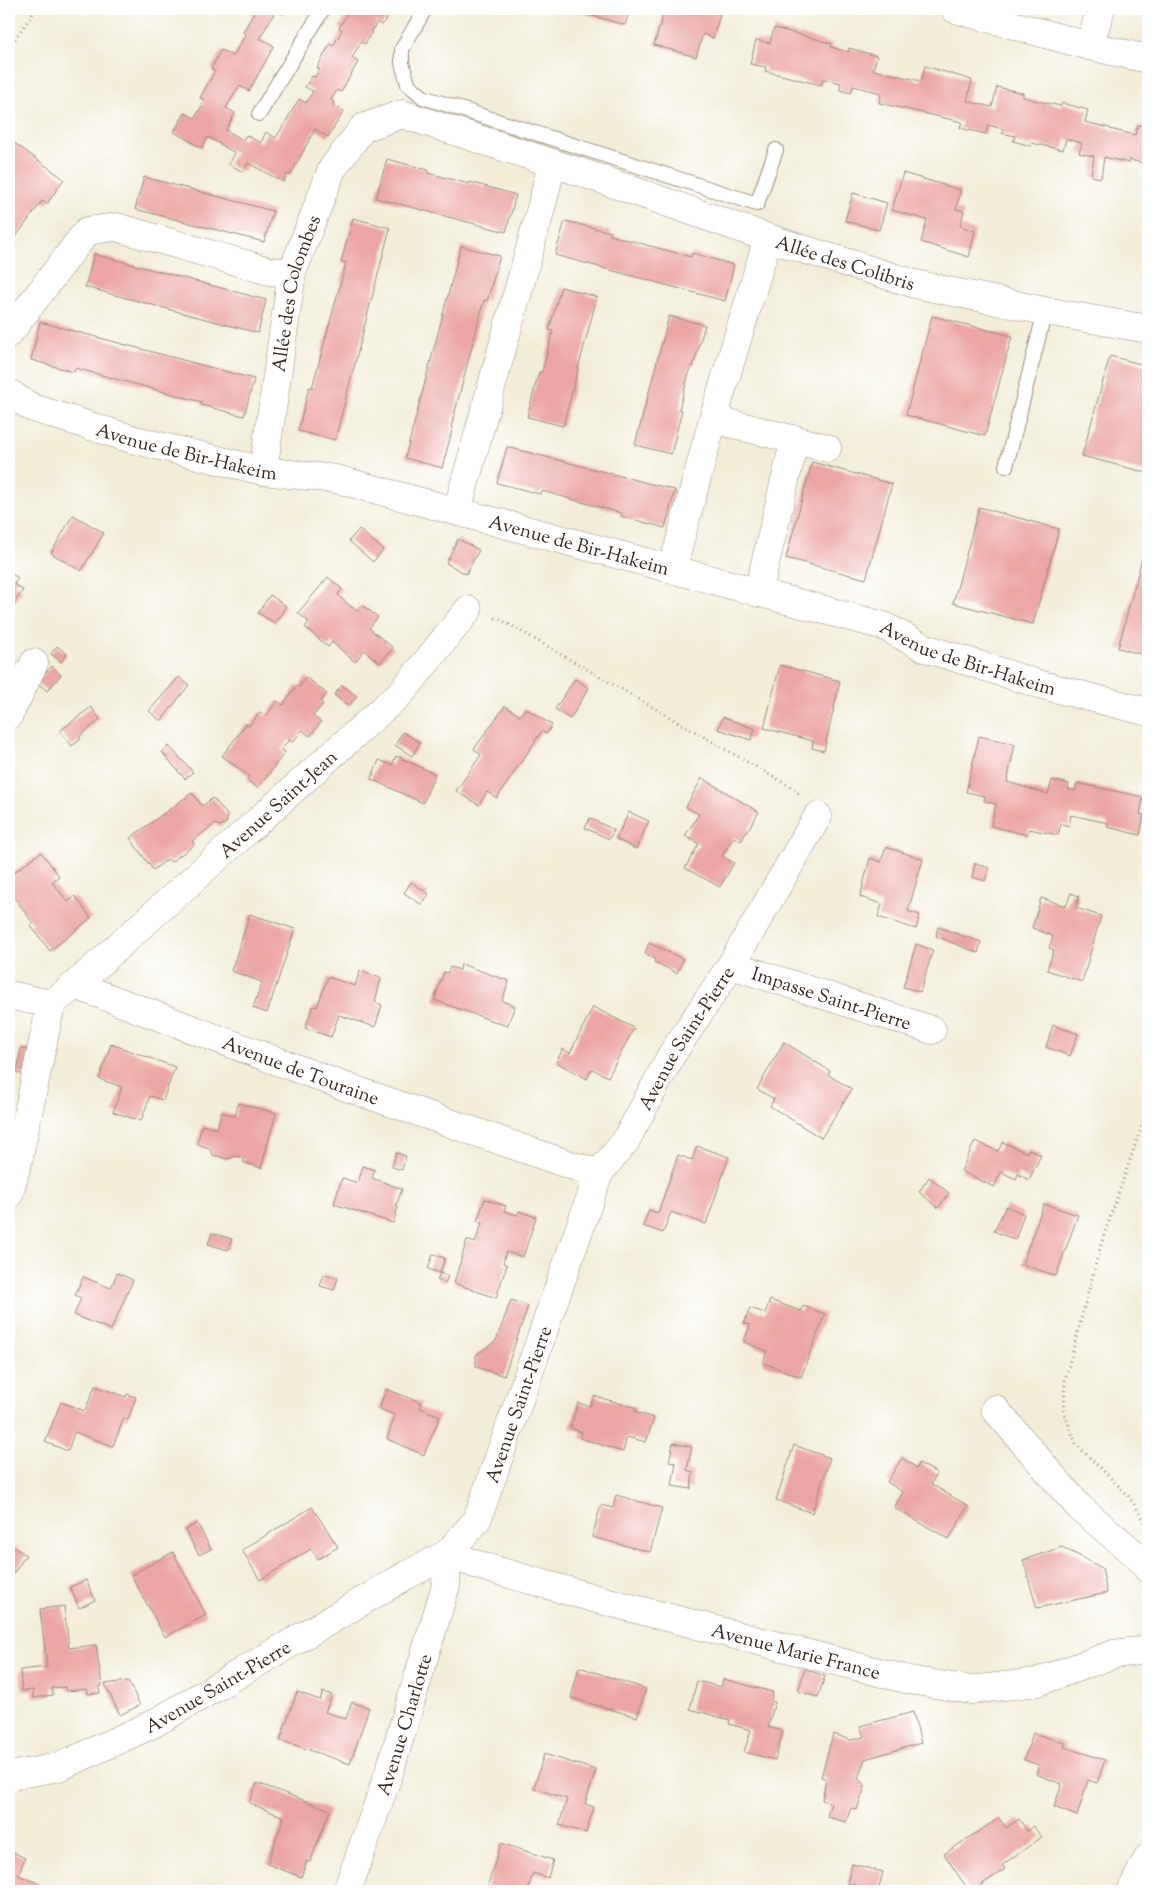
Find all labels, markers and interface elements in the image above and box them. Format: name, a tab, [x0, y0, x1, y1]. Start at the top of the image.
street label: Allée des Colombes	[267, 212, 329, 374]
street label: Allée des Colibris	[772, 230, 918, 299]
street label: Avenue de Bir-Hakeim	[92, 418, 278, 488]
street label: Avenue de Bir-Hakeim	[485, 510, 672, 584]
street label: Avenue de Bir-Hakeim	[874, 615, 1058, 704]
street label: Avenue Saint-Jean	[214, 745, 344, 866]
street label: Avenue Saint-Pierre	[633, 962, 742, 1116]
street label: Impasse Saint-Pierre	[748, 962, 914, 1038]
street label: Avenue de Touraine	[218, 1031, 382, 1113]
street label: Avenue Saint-Pierre	[480, 1323, 560, 1487]
street label: Avenue Marie France	[708, 1618, 883, 1688]
street label: Avenue Saint-Pierre	[142, 1635, 297, 1742]
street label: Avenue Charlotte	[371, 1651, 440, 1800]

